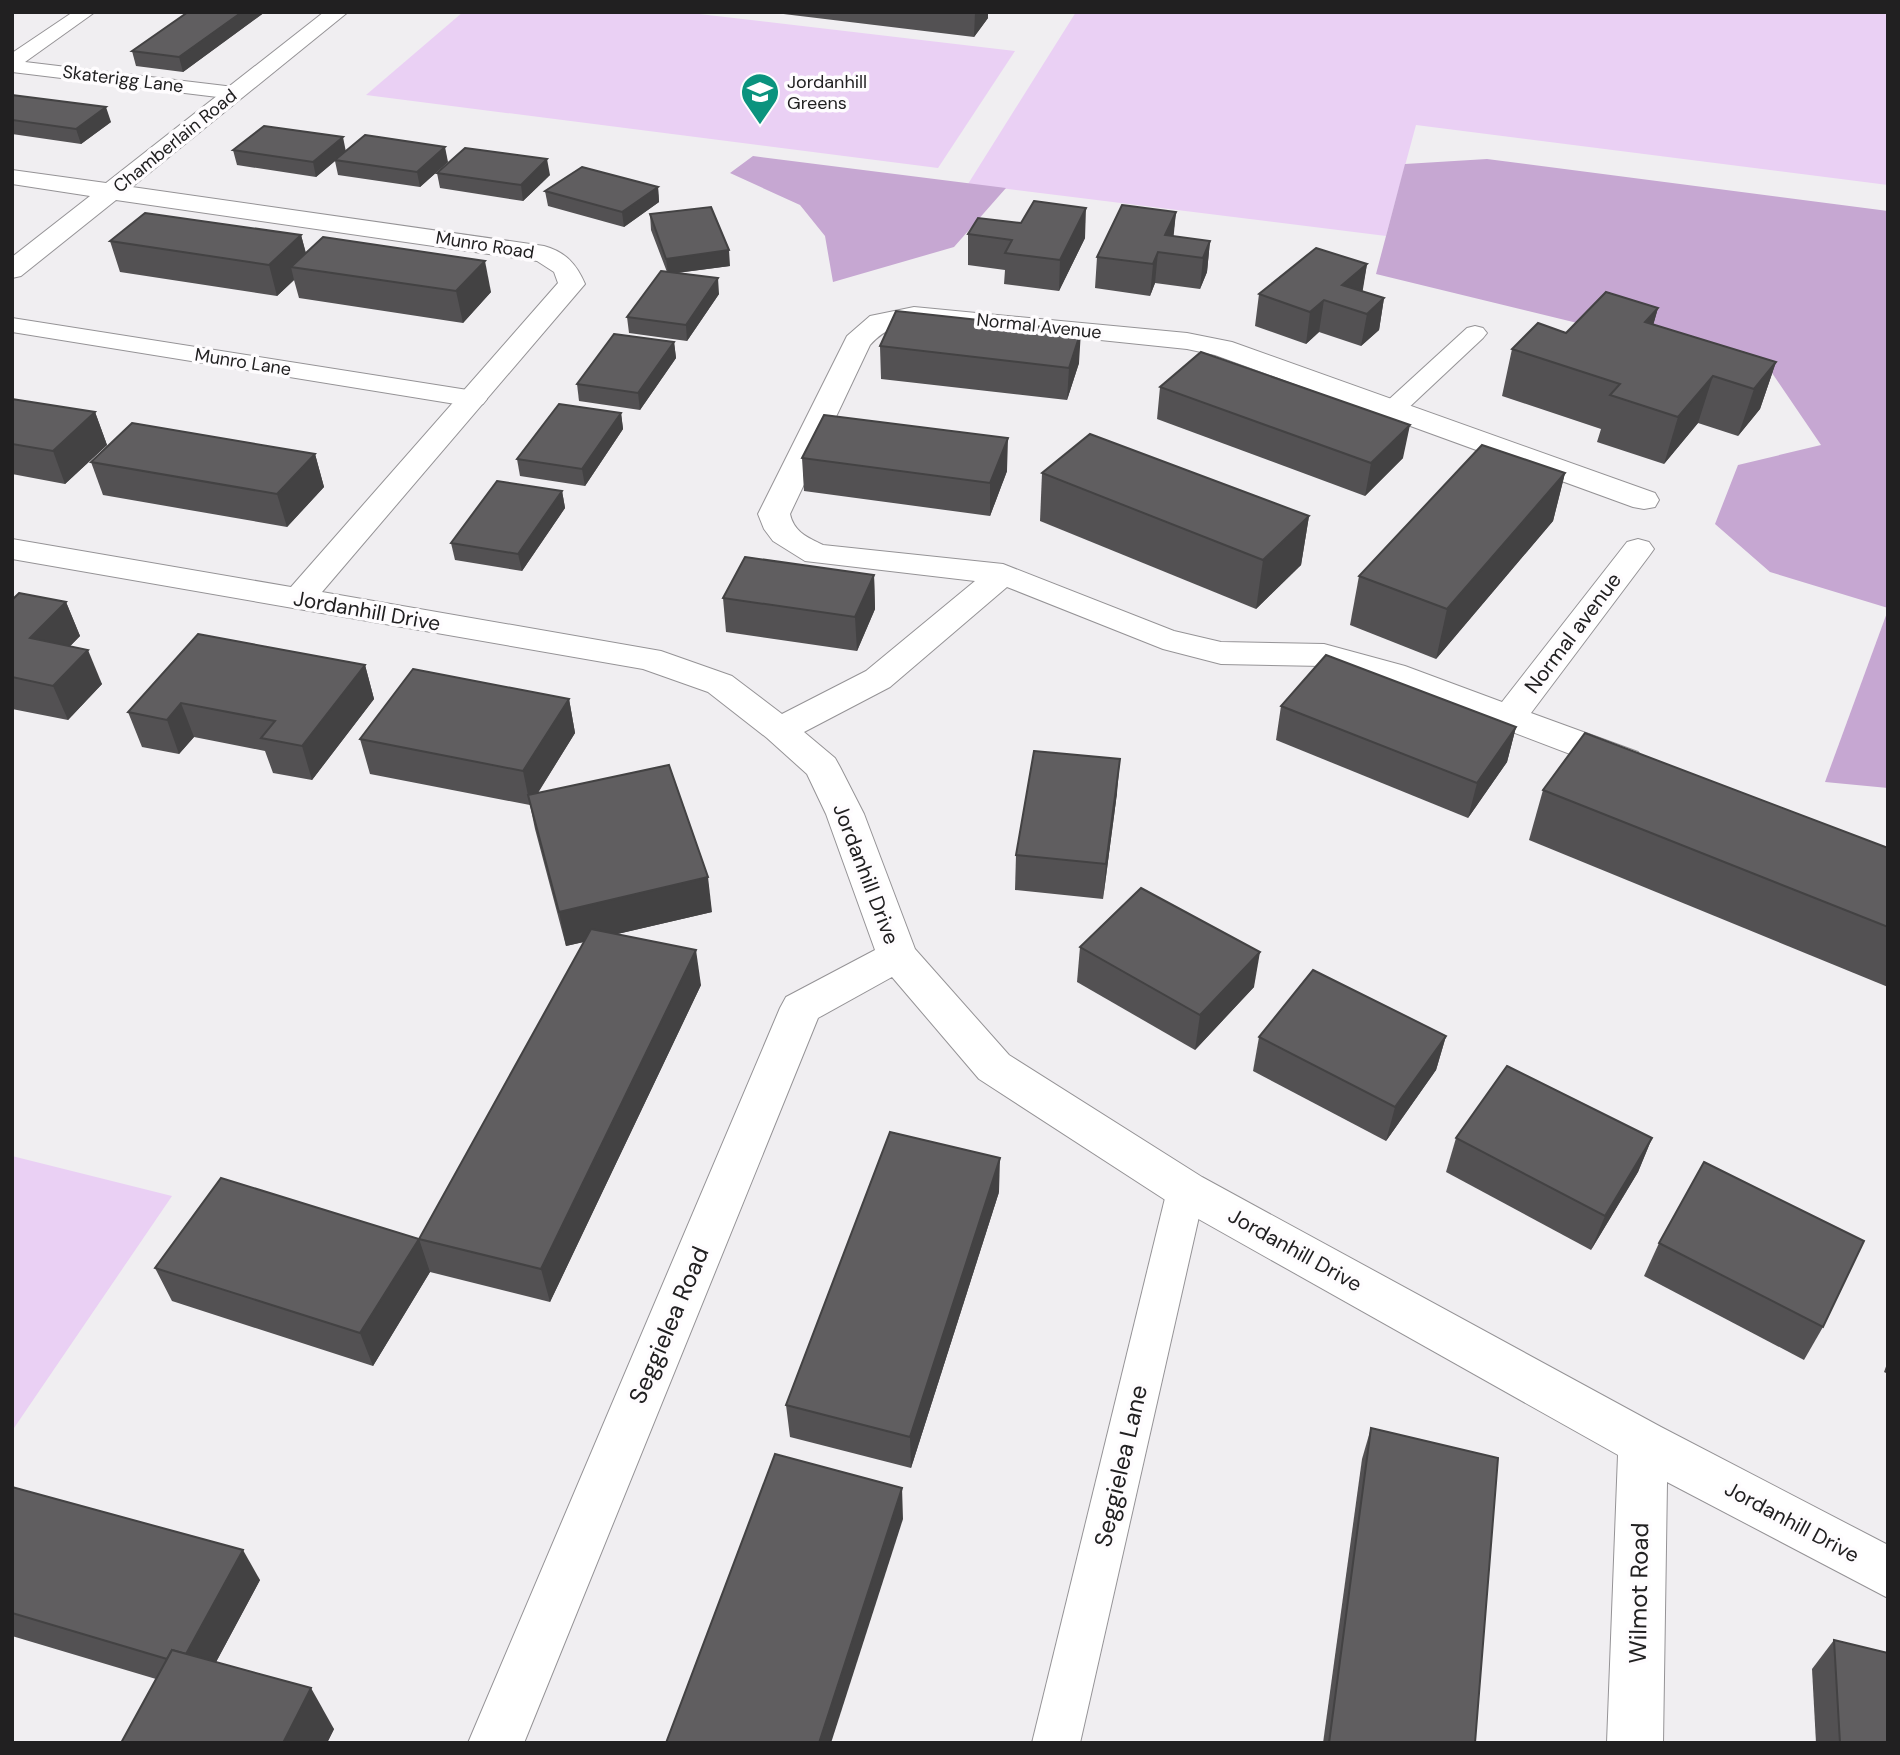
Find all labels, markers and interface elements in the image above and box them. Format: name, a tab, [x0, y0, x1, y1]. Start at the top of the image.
street label: Skaterigg Lane	[61, 60, 185, 98]
place label: Jordanhill Greens	[787, 70, 867, 115]
school or university icon: Jordanhill Greens	[739, 71, 781, 126]
street label: Chamberlain Road	[108, 84, 242, 198]
street label: Munro Road	[434, 225, 536, 265]
street label: Normal Avenue	[975, 308, 1103, 344]
street label: Munro Lane	[193, 343, 293, 381]
street label: Normal avenue	[1518, 567, 1628, 699]
street label: Jordanhill Drive	[291, 584, 443, 638]
street label: Jordanhill Drive	[826, 800, 906, 949]
street label: Jordanhill Drive	[1223, 1202, 1367, 1298]
street label: Seggielea Road	[621, 1241, 716, 1408]
street label: Seggielea Lane	[1087, 1382, 1154, 1550]
street label: Jordanhill Drive	[1720, 1475, 1864, 1569]
street label: Wilmot Road	[1622, 1522, 1655, 1664]

